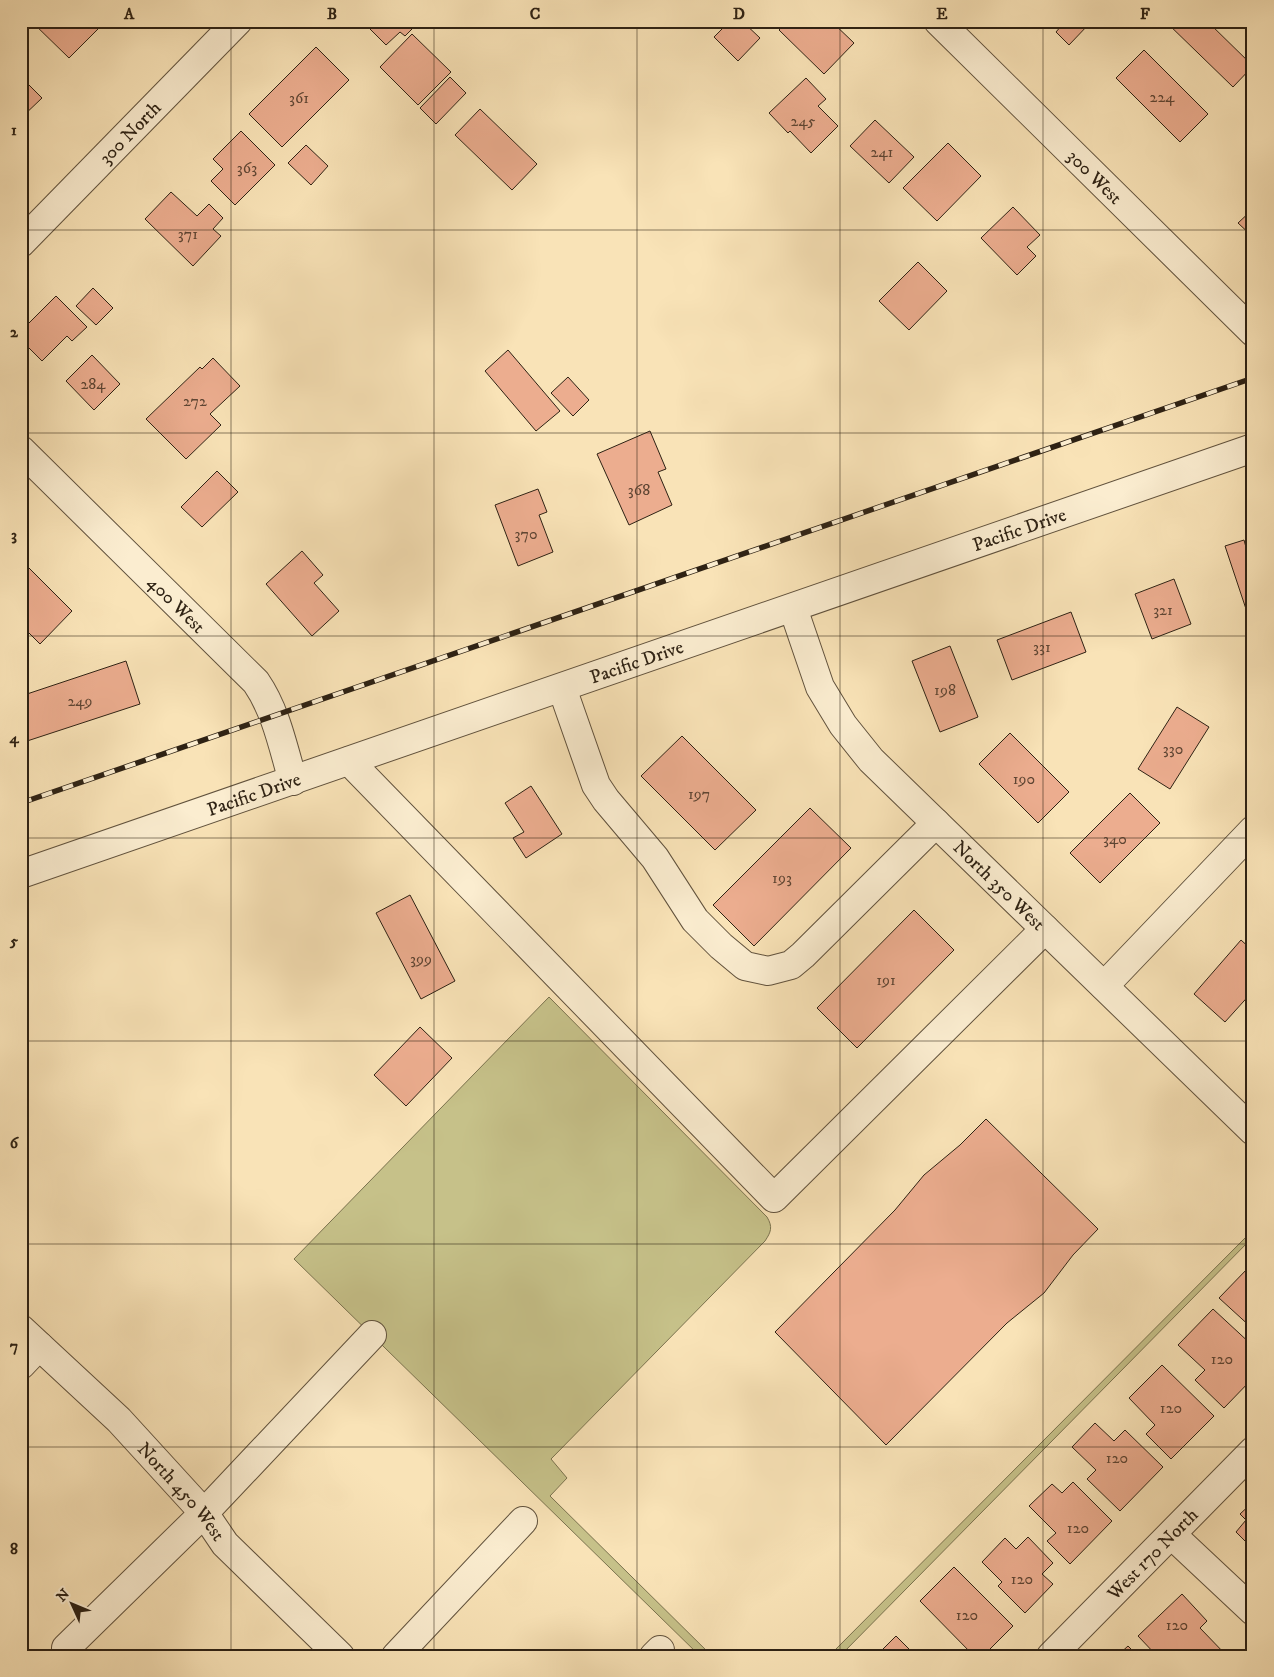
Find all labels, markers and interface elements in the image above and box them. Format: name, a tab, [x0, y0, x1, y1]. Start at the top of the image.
text: A	[123, 4, 135, 24]
text: B	[327, 4, 337, 24]
text: C	[530, 4, 540, 24]
text: D	[733, 4, 745, 24]
text: E	[936, 4, 948, 24]
text: F	[1140, 4, 1150, 24]
house number: 224	[1150, 87, 1175, 107]
house number: 361	[289, 88, 309, 108]
street label: 300 North	[95, 97, 166, 170]
house number: 245	[791, 111, 816, 131]
text: 1	[11, 120, 17, 140]
house number: 241	[871, 142, 894, 162]
street label: 300 West	[1062, 145, 1127, 210]
house number: 363	[237, 158, 257, 178]
house number: 371	[178, 224, 198, 244]
text: 2	[10, 322, 19, 342]
house number: 284	[80, 374, 106, 394]
house number: 272	[183, 391, 207, 411]
house number: 368	[628, 480, 650, 500]
street label: Pacific Drive	[970, 503, 1069, 557]
house number: 370	[514, 524, 538, 544]
text: 3	[11, 525, 17, 545]
street label: 400 West	[142, 571, 210, 639]
house number: 321	[1153, 600, 1173, 620]
street label: Pacific Drive	[587, 636, 687, 689]
house number: 331	[1033, 637, 1051, 657]
house number: 198	[934, 680, 956, 700]
house number: 249	[67, 691, 93, 711]
text: 4	[8, 728, 19, 748]
house number: 330	[1163, 739, 1183, 759]
street label: Pacific Drive	[204, 768, 304, 822]
house number: 190	[1013, 769, 1035, 789]
house number: 197	[688, 784, 710, 804]
house number: 340	[1103, 829, 1127, 849]
street label: North 350 West	[948, 836, 1049, 936]
house number: 193	[772, 868, 792, 888]
text: 5	[9, 931, 18, 951]
house number: 399	[410, 949, 432, 969]
house number: 191	[876, 970, 896, 990]
text: 6	[10, 1133, 20, 1153]
text: 7	[10, 1336, 18, 1356]
house number: 120	[1211, 1349, 1233, 1369]
house number: 120	[1160, 1398, 1182, 1418]
street label: North 450 West	[132, 1438, 230, 1546]
house number: 120	[1106, 1448, 1128, 1468]
street label: West 170 North	[1102, 1504, 1203, 1606]
house number: 120	[1067, 1518, 1089, 1538]
text: 8	[10, 1539, 18, 1559]
house number: 120	[1011, 1569, 1033, 1589]
north arrow	[48, 1580, 98, 1630]
text: N	[53, 1585, 74, 1606]
house number: 120	[956, 1605, 978, 1625]
house number: 120	[1166, 1615, 1188, 1635]

